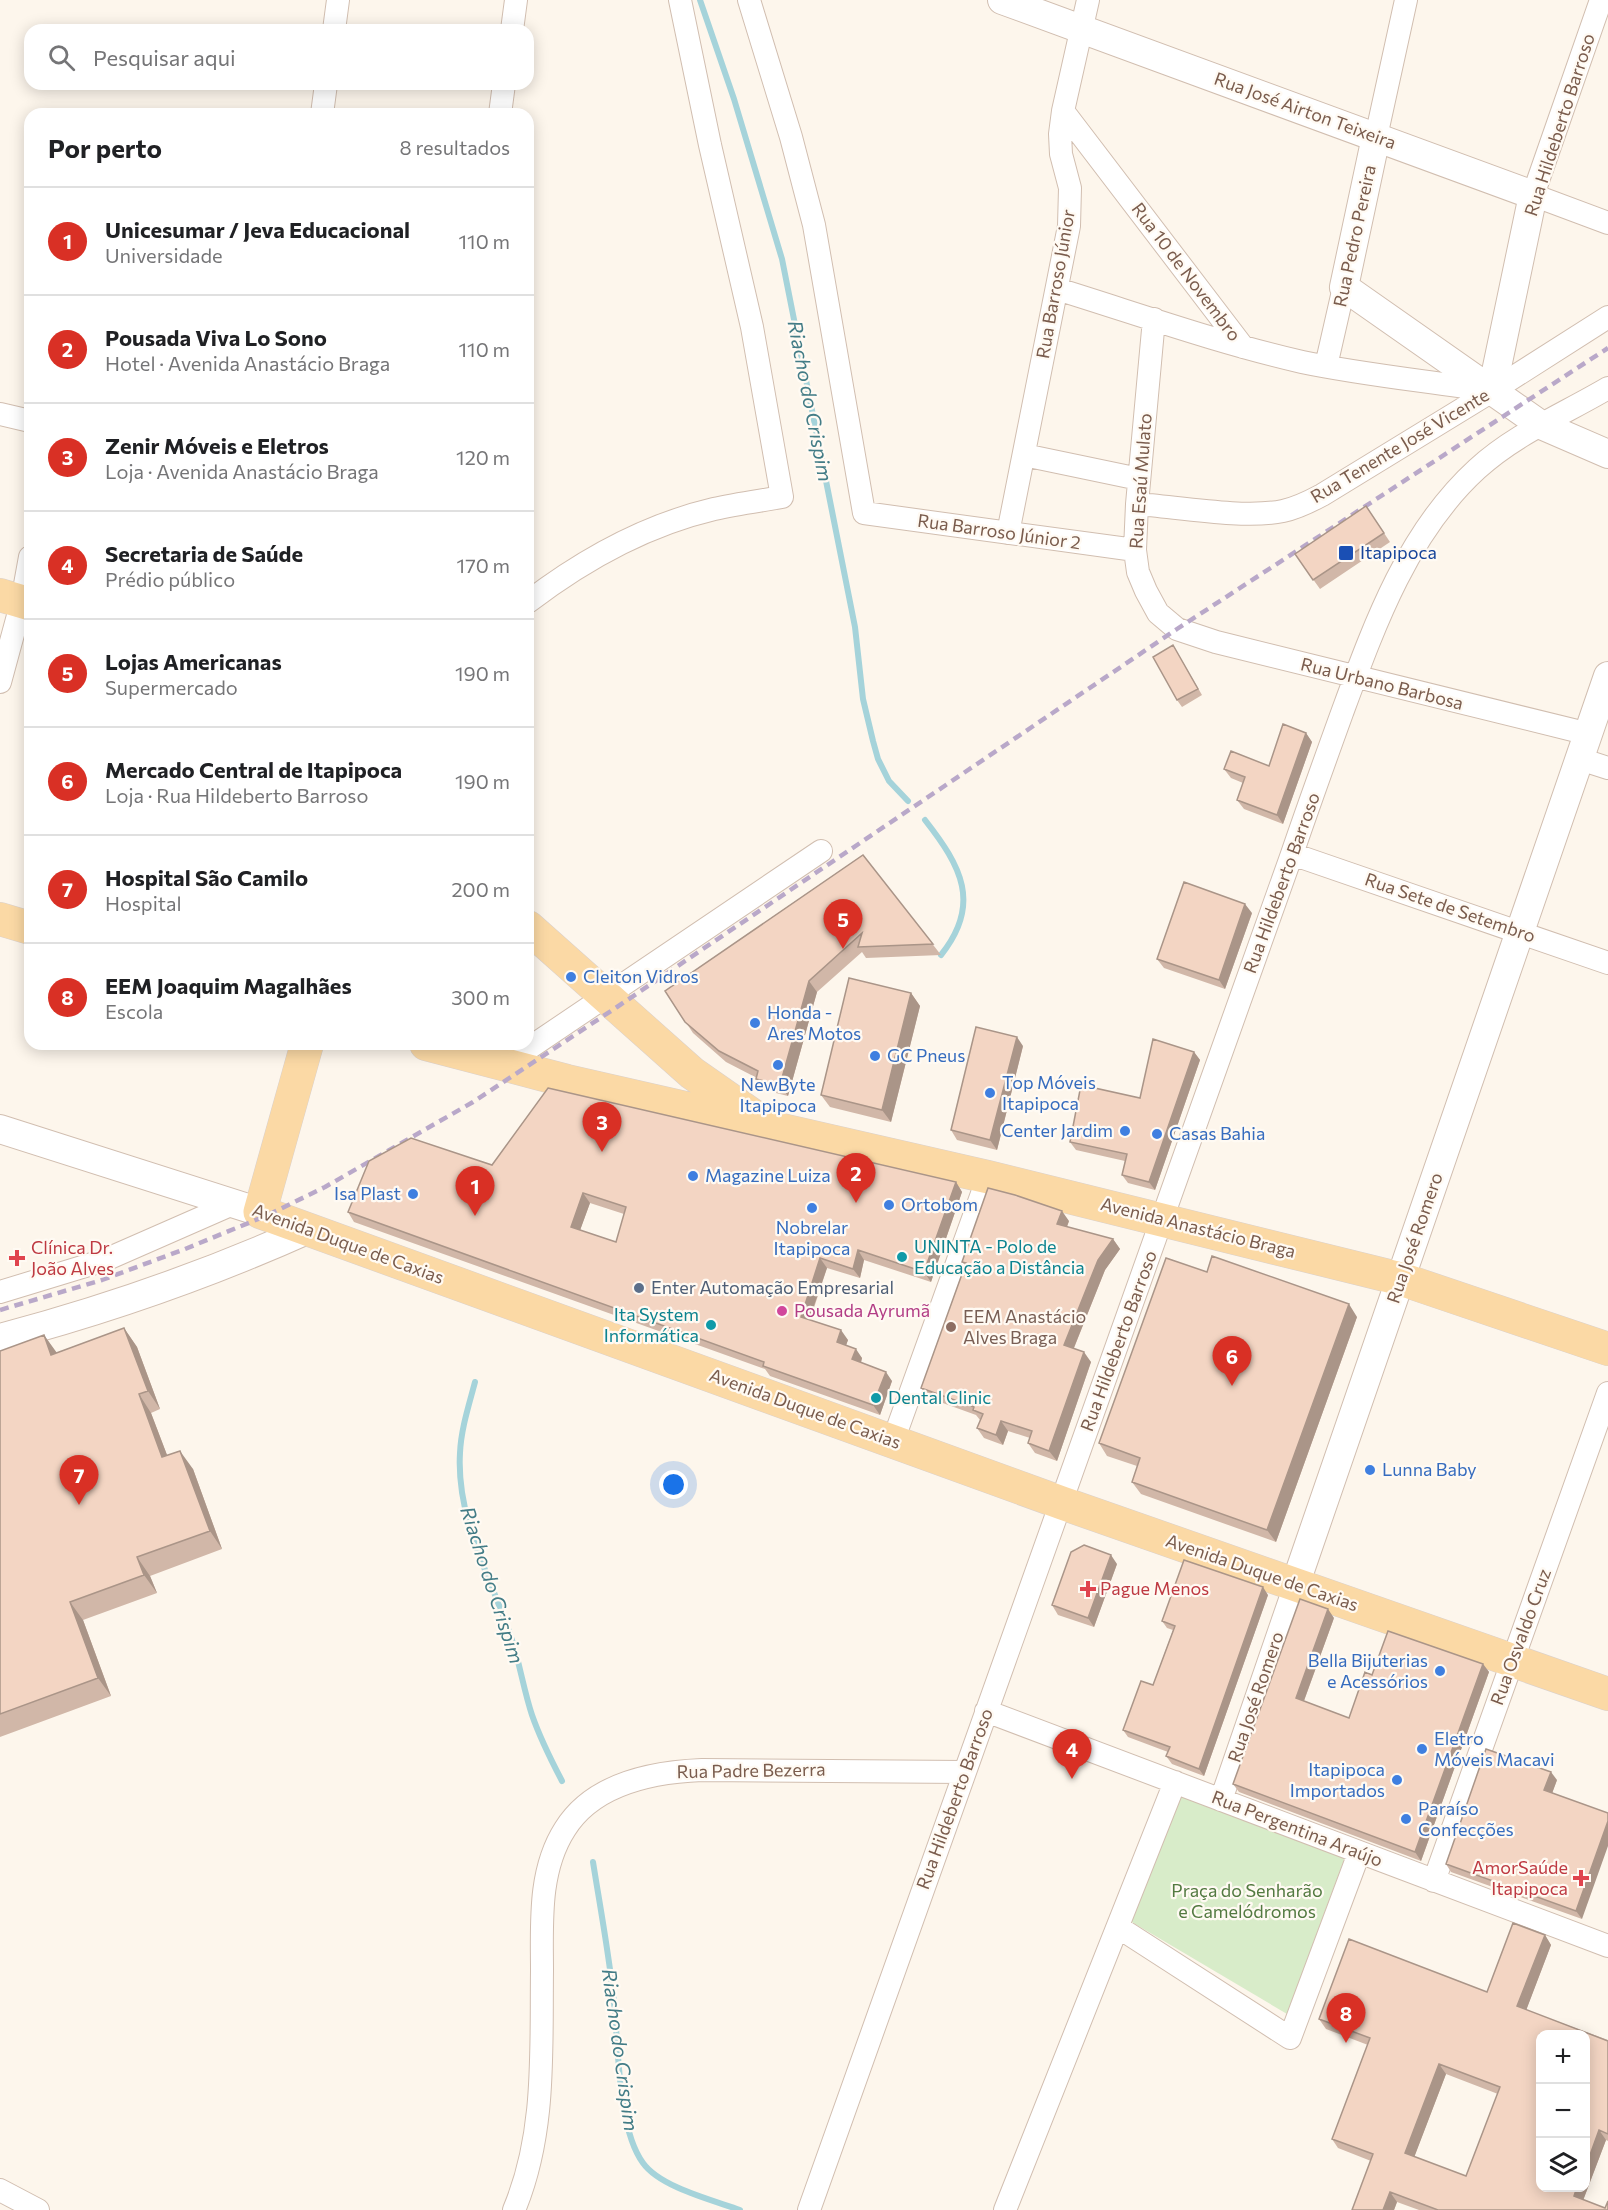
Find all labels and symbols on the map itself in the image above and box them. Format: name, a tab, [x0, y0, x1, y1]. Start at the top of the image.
street label: Rua Hildeberto Barroso	[1519, 31, 1599, 219]
street label: Rua José Airton Teixeira	[1211, 67, 1399, 153]
street label: Rua Pedro Pereira	[1328, 163, 1380, 309]
street label: Rua 10 de Novembro	[1128, 198, 1246, 345]
street label: Rua Barroso Júnior	[1031, 208, 1079, 360]
water label: Riacho do Crispim	[784, 318, 838, 484]
street label: Rua Tenente José Vicente	[1306, 383, 1493, 507]
street label: Rua Esaú Mulato	[1124, 412, 1156, 549]
street label: Rua Barroso Júnior 2	[916, 509, 1082, 553]
place label: Itapipoca	[1360, 541, 1437, 563]
marker: Itapipoca	[1337, 544, 1355, 562]
street label: Rua Urbano Barbosa	[1299, 652, 1466, 714]
street label: Rua Hildeberto Barroso	[1238, 789, 1324, 976]
street label: Rua Sete de Setembro	[1362, 868, 1539, 947]
pin: 5	[824, 900, 862, 949]
place label: Cleiton Vidros	[583, 965, 699, 987]
marker: Cleiton Vidros	[564, 970, 578, 984]
place label: Honda - Ares Motos	[767, 1001, 861, 1044]
marker: Honda - Ares Motos	[748, 1016, 762, 1030]
place label: GC Pneus	[887, 1044, 965, 1066]
marker: GC Pneus	[868, 1049, 882, 1063]
marker: NewByte Itapipoca	[771, 1058, 785, 1072]
place label: Top Móveis Itapipoca	[1002, 1071, 1096, 1114]
place label: NewByte Itapipoca	[740, 1073, 816, 1116]
marker: Top Móveis Itapipoca	[983, 1086, 997, 1100]
pin: 3	[582, 1102, 622, 1152]
place label: Center Jardim	[1001, 1119, 1113, 1141]
place label: Casas Bahia	[1169, 1122, 1265, 1144]
marker: Center Jardim	[1118, 1124, 1132, 1138]
marker: Casas Bahia	[1150, 1127, 1164, 1141]
pin: 2	[836, 1154, 876, 1203]
place label: Magazine Luiza	[705, 1164, 831, 1186]
pin: 1	[456, 1166, 494, 1216]
marker: Magazine Luiza	[686, 1169, 700, 1183]
street label: Rua José Romero	[1381, 1169, 1447, 1306]
place label: Isa Plast	[334, 1182, 401, 1204]
marker: Isa Plast	[406, 1187, 420, 1201]
street label: Avenida Anastácio Braga	[1098, 1192, 1298, 1262]
place label: Ortobom	[901, 1193, 978, 1215]
street label: Avenida Duque de Caxias	[250, 1198, 447, 1288]
marker: Ortobom	[882, 1198, 896, 1212]
marker: Nobrelar Itapipoca	[805, 1201, 819, 1215]
place label: Nobrelar Itapipoca	[774, 1216, 850, 1259]
place label: UNINTA - Polo de Educação a Distância	[914, 1235, 1085, 1278]
place label: Clínica Dr. João Alves	[31, 1236, 114, 1279]
street label: Rua Hildeberto Barroso	[1075, 1247, 1161, 1434]
marker: Clínica Dr. João Alves	[8, 1249, 26, 1267]
marker: UNINTA - Polo de Educação a Distância	[895, 1250, 909, 1264]
place label: Enter Automação Empresarial	[651, 1276, 894, 1298]
marker: Enter Automação Empresarial	[632, 1281, 646, 1295]
place label: Pousada Ayrumã	[794, 1299, 930, 1321]
place label: Ita System Informática	[604, 1303, 699, 1346]
marker: Pousada Ayrumã	[775, 1304, 789, 1318]
place label: EEM Anastácio Alves Braga	[963, 1305, 1086, 1348]
marker: Ita System Informática	[704, 1318, 718, 1332]
marker: EEM Anastácio Alves Braga	[944, 1320, 958, 1334]
pin: 6	[1212, 1336, 1252, 1386]
street label: Avenida Duque de Caxias	[707, 1363, 904, 1453]
place label: Dental Clinic	[888, 1386, 991, 1408]
marker: Dental Clinic	[869, 1391, 883, 1405]
pin: 7	[60, 1456, 98, 1505]
place label: Lunna Baby	[1382, 1458, 1477, 1480]
marker: Lunna Baby	[1363, 1463, 1377, 1477]
your location	[659, 1470, 688, 1499]
water label: Riacho do Crispim	[456, 1503, 530, 1666]
street label: Avenida Duque de Caxias	[1163, 1529, 1361, 1615]
street label: Rua Osvaldo Cruz	[1485, 1565, 1555, 1708]
place label: Pague Menos	[1100, 1577, 1209, 1599]
marker: Pague Menos	[1081, 1582, 1095, 1596]
street label: Rua José Romero	[1222, 1628, 1288, 1765]
place label: Bella Bijuterias e Acessórios	[1308, 1649, 1428, 1692]
marker: Bella Bijuterias e Acessórios	[1433, 1664, 1447, 1678]
street label: Rua Hildeberto Barroso	[911, 1705, 997, 1892]
place label: Eletro Móveis Macavi	[1434, 1727, 1555, 1770]
pin: 4	[1052, 1730, 1092, 1779]
marker: Eletro Móveis Macavi	[1415, 1742, 1429, 1756]
street label: Rua Padre Bezerra	[676, 1758, 826, 1782]
place label: Itapipoca Importados	[1290, 1758, 1385, 1801]
marker: Itapipoca Importados	[1390, 1773, 1404, 1787]
street label: Rua Pergentina Araújo	[1209, 1785, 1386, 1871]
place label: Paraíso Confecções	[1418, 1797, 1514, 1840]
marker: Paraíso Confecções	[1399, 1812, 1413, 1826]
place label: AmorSaúde Itapipoca	[1472, 1856, 1568, 1899]
marker: AmorSaúde Itapipoca	[1572, 1869, 1590, 1887]
park label: Praça do Senharão e Camelódromos	[1171, 1879, 1323, 1922]
water label: Riacho do Crispim	[598, 1967, 644, 2133]
pin: 8	[1326, 1994, 1366, 2043]

